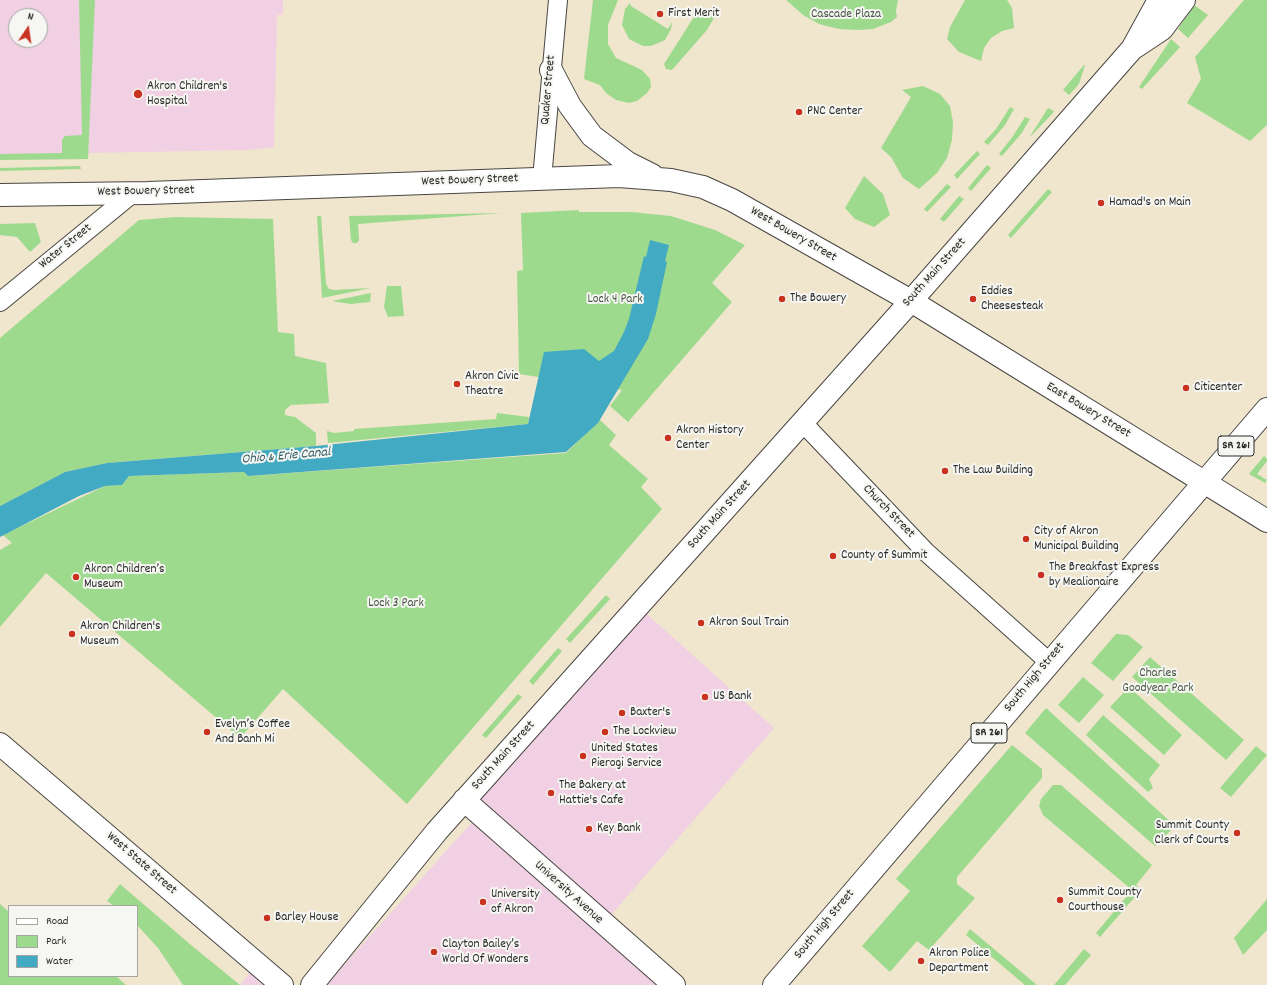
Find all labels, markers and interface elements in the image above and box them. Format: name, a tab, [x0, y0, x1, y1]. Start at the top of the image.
place label: First Merit	[668, 6, 720, 22]
park label: Cascade Plaza	[811, 7, 881, 23]
north arrow	[8, 8, 48, 48]
text: N	[26, 9, 35, 26]
marker: First Merit	[655, 9, 665, 19]
street label: Quaker Street	[538, 55, 560, 125]
place label: Akron Children's Hospital	[147, 79, 228, 110]
marker: Akron Children's Hospital	[132, 88, 144, 100]
place label: PNC Center	[807, 104, 862, 120]
marker: PNC Center	[794, 107, 804, 117]
street label: West Bowery Street	[421, 172, 519, 190]
street label: West Bowery Street	[97, 183, 195, 201]
place label: Hamad's on Main	[1109, 195, 1191, 211]
marker: Hamad's on Main	[1096, 198, 1106, 208]
street label: West Bowery Street	[747, 204, 839, 266]
street label: Water Street	[36, 221, 96, 273]
street label: South Main Street	[900, 235, 970, 311]
place label: Eddies Cheesesteak	[981, 284, 1043, 315]
place label: The Bowery	[790, 291, 846, 307]
park label: Lock 4 Park	[587, 292, 643, 308]
marker: The Bowery	[777, 294, 787, 304]
marker: Eddies Cheesesteak	[968, 294, 978, 304]
place label: Akron Civic Theatre	[465, 369, 519, 400]
marker: Akron Civic Theatre	[452, 379, 462, 389]
street label: East Bowery Street	[1043, 380, 1133, 442]
place label: Citicenter	[1194, 380, 1242, 396]
marker: Citicenter	[1181, 383, 1191, 393]
place label: Akron History Center	[676, 423, 743, 454]
marker: Akron History Center	[663, 433, 673, 443]
road number: SR 261	[1218, 436, 1254, 456]
water label: Ohio & Erie Canal	[241, 445, 331, 469]
place label: The Law Building	[953, 463, 1033, 479]
marker: The Law Building	[940, 466, 950, 476]
street label: South Main Street	[685, 477, 755, 553]
street label: Church Street	[859, 482, 917, 542]
place label: City of Akron Municipal Building	[1034, 524, 1119, 555]
marker: City of Akron Municipal Building	[1021, 534, 1031, 544]
place label: County of Summit	[841, 548, 928, 564]
marker: County of Summit	[828, 551, 838, 561]
place label: The Breakfast Express by Mealionaire	[1049, 560, 1159, 591]
place label: Akron Children’s Museum	[84, 562, 165, 593]
marker: The Breakfast Express by Mealionaire	[1036, 570, 1046, 580]
marker: Akron Children’s Museum	[71, 572, 81, 582]
park label: Lock 3 Park	[368, 596, 424, 612]
place label: Akron Soul Train	[709, 615, 789, 631]
marker: Akron Soul Train	[696, 618, 706, 628]
place label: Akron Children's Museum	[80, 619, 161, 650]
marker: Akron Children's Museum	[67, 629, 77, 639]
street label: South High Street	[1001, 640, 1069, 716]
park label: Charles Goodyear Park	[1122, 666, 1194, 697]
place label: US Bank	[713, 689, 752, 705]
marker: US Bank	[700, 692, 710, 702]
place label: Baxter's	[630, 705, 670, 721]
marker: Baxter's	[617, 708, 627, 718]
place label: Evelyn’s Coffee And Banh Mi	[215, 717, 290, 748]
street label: South Main Street	[469, 718, 539, 794]
road number: SR 261	[971, 723, 1007, 743]
place label: The Lockview	[613, 724, 676, 740]
marker: Evelyn’s Coffee And Banh Mi	[202, 727, 212, 737]
marker: The Lockview	[600, 727, 610, 737]
place label: United States Pierogi Service	[591, 741, 662, 772]
marker: United States Pierogi Service	[578, 751, 588, 761]
place label: The Bakery at Hattie's Cafe	[559, 778, 626, 809]
marker: The Bakery at Hattie's Cafe	[546, 788, 556, 798]
place label: Summit County Clerk of Courts	[1154, 818, 1229, 849]
place label: Key Bank	[597, 821, 641, 837]
marker: Key Bank	[584, 824, 594, 834]
marker: Summit County Clerk of Courts	[1232, 828, 1242, 838]
street label: West State Street	[103, 829, 179, 899]
street label: University Avenue	[530, 858, 606, 928]
place label: Summit County Courthouse	[1068, 885, 1141, 916]
place label: University of Akron	[491, 887, 540, 918]
street label: South High Street	[791, 887, 859, 963]
marker: Summit County Courthouse	[1055, 895, 1065, 905]
marker: University of Akron	[478, 897, 488, 907]
legend	[8, 905, 138, 977]
place label: Barley House	[275, 910, 338, 926]
text: Road	[46, 913, 68, 930]
marker: Barley House	[262, 913, 272, 923]
text: Park	[46, 933, 66, 950]
place label: Clayton Bailey’s World Of Wonders	[442, 937, 529, 968]
place label: Akron Police Department	[929, 946, 989, 977]
marker: Clayton Bailey’s World Of Wonders	[429, 947, 439, 957]
text: Water	[46, 953, 73, 970]
marker: Akron Police Department	[916, 956, 926, 966]

